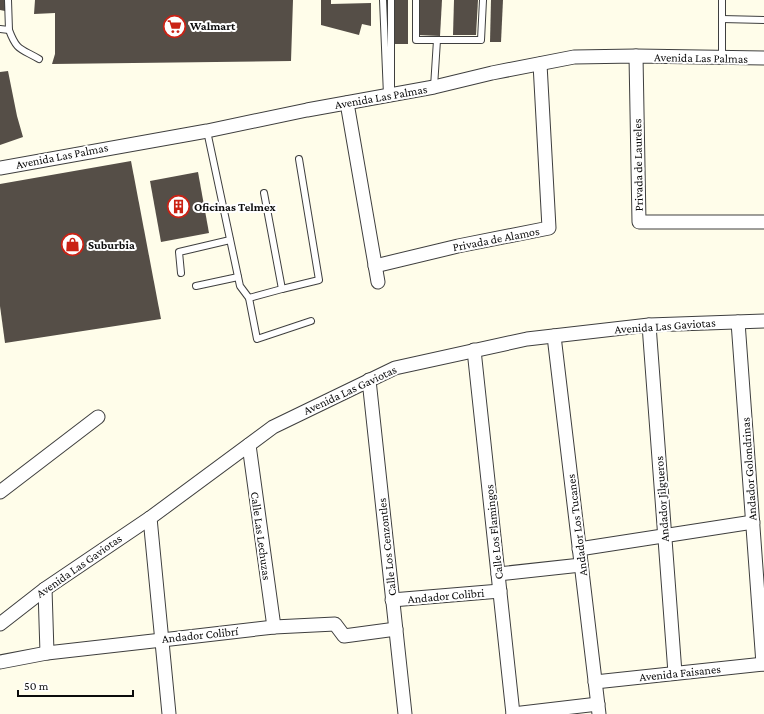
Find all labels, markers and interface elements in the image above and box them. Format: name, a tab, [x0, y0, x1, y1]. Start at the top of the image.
supermarket icon: Walmart	[161, 13, 187, 39]
place label: Walmart	[189, 19, 236, 33]
street label: Avenida Las Palmas	[654, 50, 748, 66]
street label: Avenida Las Palmas	[334, 82, 429, 112]
street label: Privada de Laureles	[630, 118, 646, 211]
street label: Avenida Las Palmas	[15, 140, 110, 172]
building icon: Oficinas Telmex	[166, 194, 192, 220]
place label: Oficinas Telmex	[194, 200, 276, 214]
street label: Privada de Alamos	[451, 224, 541, 254]
shop icon: Suburbia	[60, 232, 86, 258]
place label: Suburbia	[88, 238, 135, 252]
street label: Avenida Las Gaviotas	[614, 315, 716, 337]
street label: Avenida Las Gaviotas	[301, 362, 399, 418]
street label: Andador Golondrinas	[738, 417, 760, 521]
street label: Andador Jilgueros	[652, 455, 672, 542]
street label: Andador Los Tucanes	[564, 473, 590, 577]
street label: Calle Los Flamingos	[482, 483, 506, 580]
street label: Calle Las Lechuzas	[248, 491, 274, 581]
street label: Calle Los Cenzontles	[375, 497, 399, 597]
street label: Avenida Las Gaviotas	[33, 531, 125, 601]
street label: Andador Colibri	[407, 586, 485, 606]
street label: Andador Colibrí	[161, 624, 240, 646]
street label: Avenida Faisanes	[638, 662, 722, 684]
scale bar	[18, 672, 133, 698]
text: 50 m	[24, 679, 49, 693]

